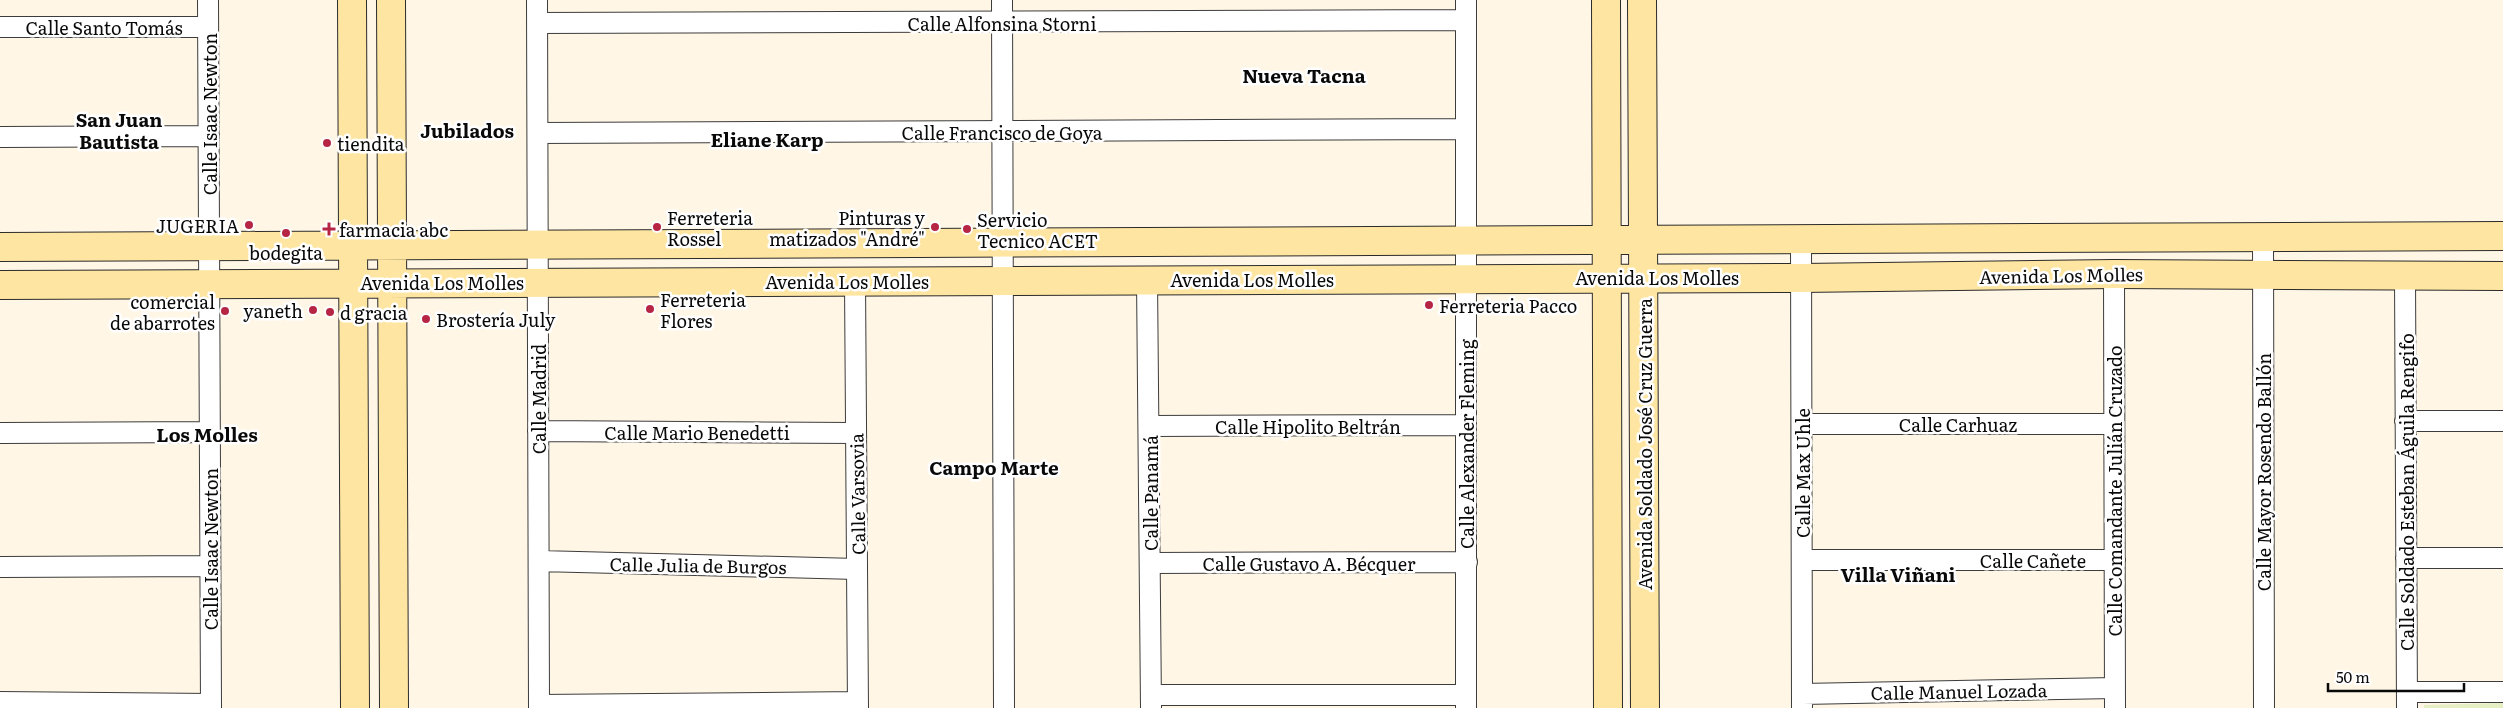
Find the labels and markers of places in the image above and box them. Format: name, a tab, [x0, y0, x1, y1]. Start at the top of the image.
place label: tiendita	[337, 130, 405, 157]
marker: tiendita	[321, 137, 333, 149]
place label: Ferreteria Rossel	[667, 204, 753, 252]
place label: Pinturas y matizados "André"	[769, 204, 926, 252]
place label: Servicio Tecnico ACET	[977, 206, 1098, 254]
place label: JUGERIA	[156, 212, 239, 239]
place label: farmacia abc	[339, 216, 448, 243]
marker: JUGERIA	[243, 219, 255, 231]
marker: Ferreteria Rossel	[651, 221, 663, 233]
marker: Pinturas y matizados "André"	[929, 221, 941, 233]
marker: farmacia abc	[323, 223, 335, 235]
marker: Servicio Tecnico ACET	[961, 223, 973, 235]
marker: bodegita	[280, 227, 292, 239]
place label: bodegita	[249, 239, 323, 266]
place label: Ferreteria Flores	[660, 286, 746, 334]
place label: comercial de abarrotes	[110, 288, 215, 336]
place label: Ferreteria Pacco	[1439, 292, 1577, 319]
place label: yaneth	[243, 297, 303, 324]
place label: d gracia	[340, 299, 408, 326]
marker: Ferreteria Pacco	[1423, 299, 1435, 311]
marker: Ferreteria Flores	[644, 303, 656, 315]
marker: yaneth	[307, 304, 319, 316]
marker: comercial de abarrotes	[219, 305, 231, 317]
marker: d gracia	[324, 306, 336, 318]
place label: Brostería July	[436, 306, 556, 333]
marker: Brostería July	[420, 313, 432, 325]

